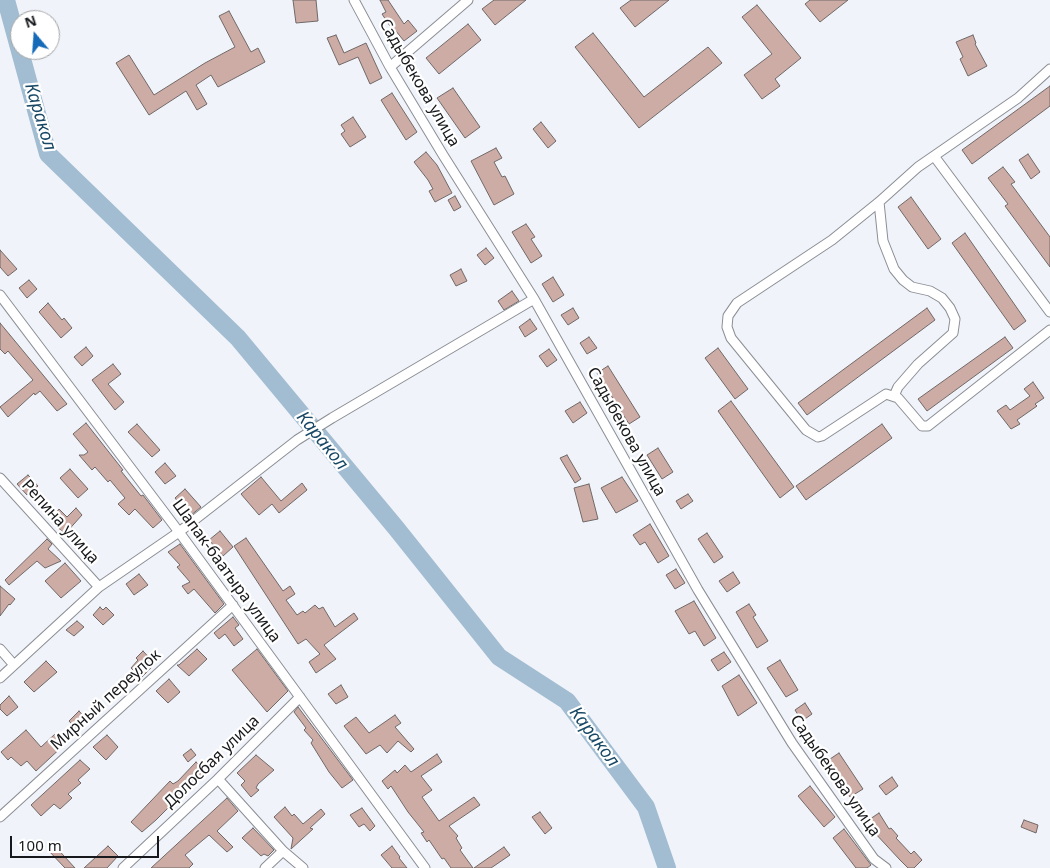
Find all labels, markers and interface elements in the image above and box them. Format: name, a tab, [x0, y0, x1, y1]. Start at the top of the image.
north arrow	[10, 10, 60, 60]
text: N	[22, 10, 39, 32]
street label: Садыбекова улица	[375, 16, 463, 150]
water label: Каракол	[19, 81, 61, 153]
street label: Садыбекова улица	[583, 364, 669, 500]
water label: Каракол	[292, 407, 352, 475]
street label: Репина улица	[17, 476, 103, 568]
street label: Шапак-баатыра улица	[168, 496, 284, 646]
street label: Мирный переулок	[47, 646, 165, 754]
water label: Каракол	[564, 703, 624, 771]
street label: Садыбекова улица	[786, 711, 884, 841]
street label: Долосбая улица	[160, 712, 264, 812]
scale bar	[12, 826, 161, 858]
text: 100 m	[18, 835, 62, 855]

